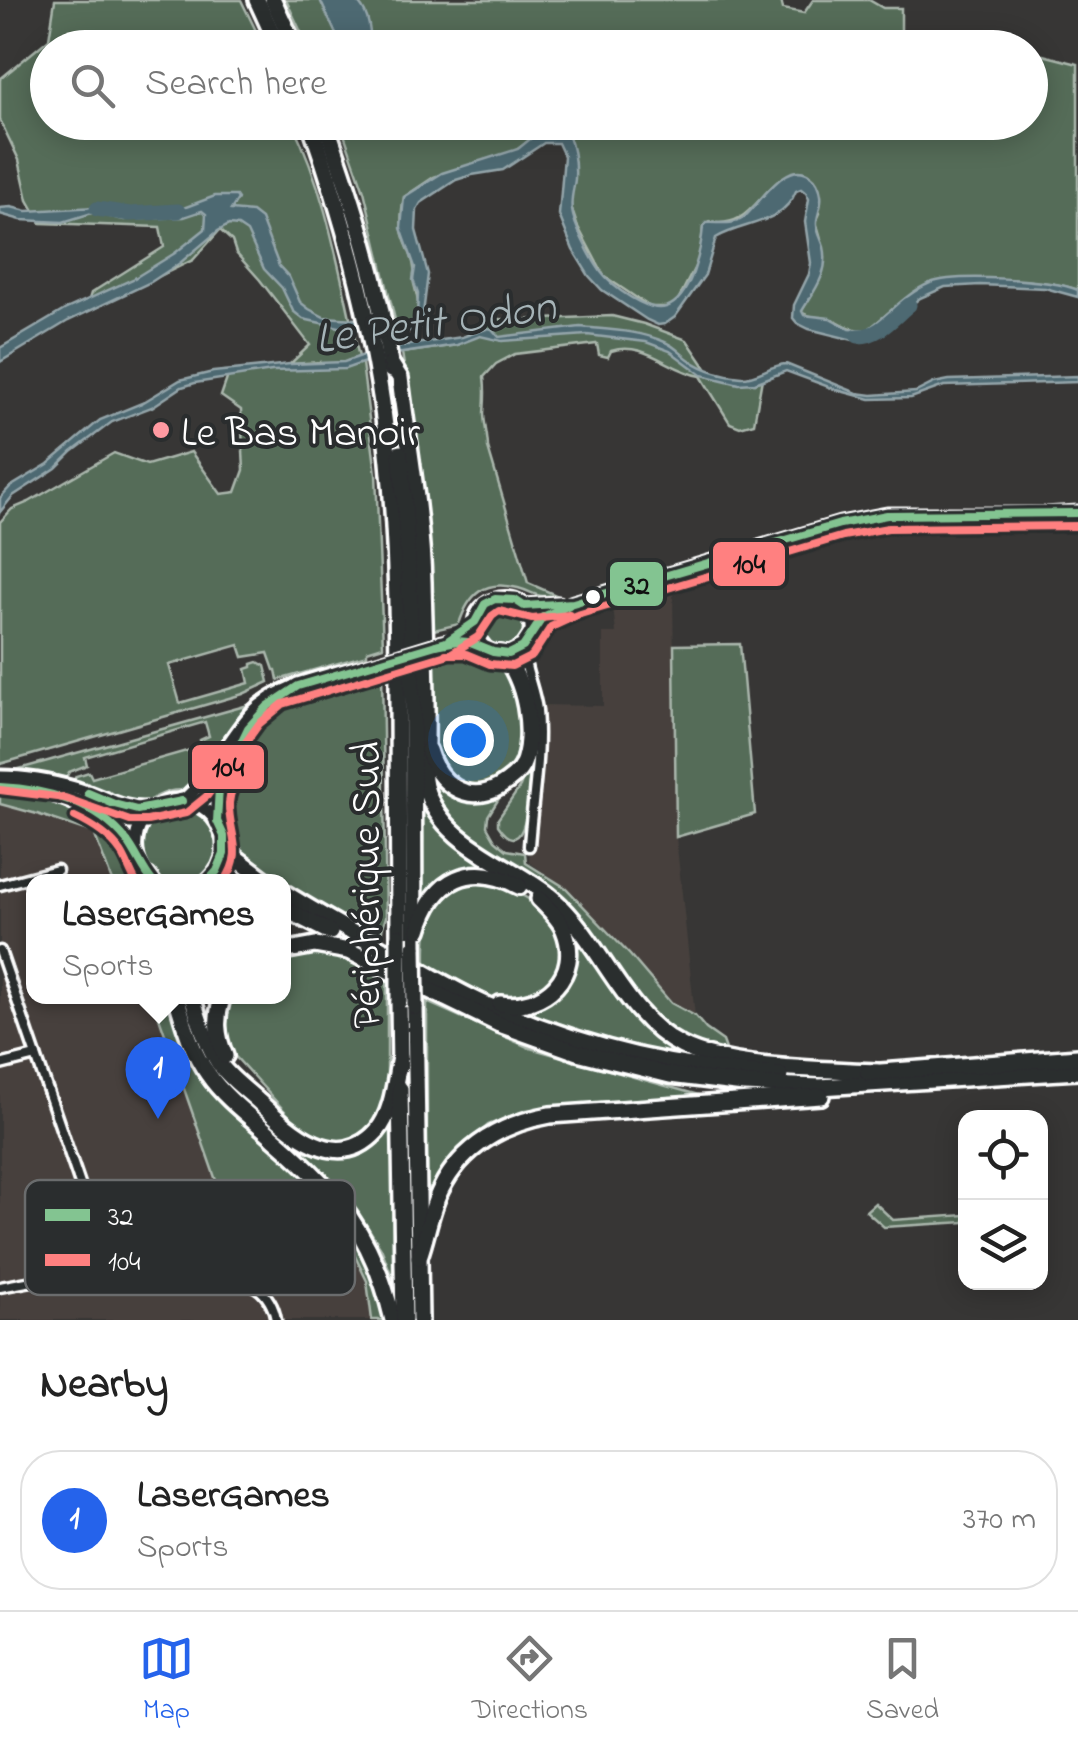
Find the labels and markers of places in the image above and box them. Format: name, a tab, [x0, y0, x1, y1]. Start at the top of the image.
place label: Le Bas Manoir	[181, 404, 421, 465]
marker: Le Bas Manoir	[150, 419, 172, 441]
unlabelled marker	[583, 587, 603, 607]
pin: 1	[126, 1036, 190, 1119]

